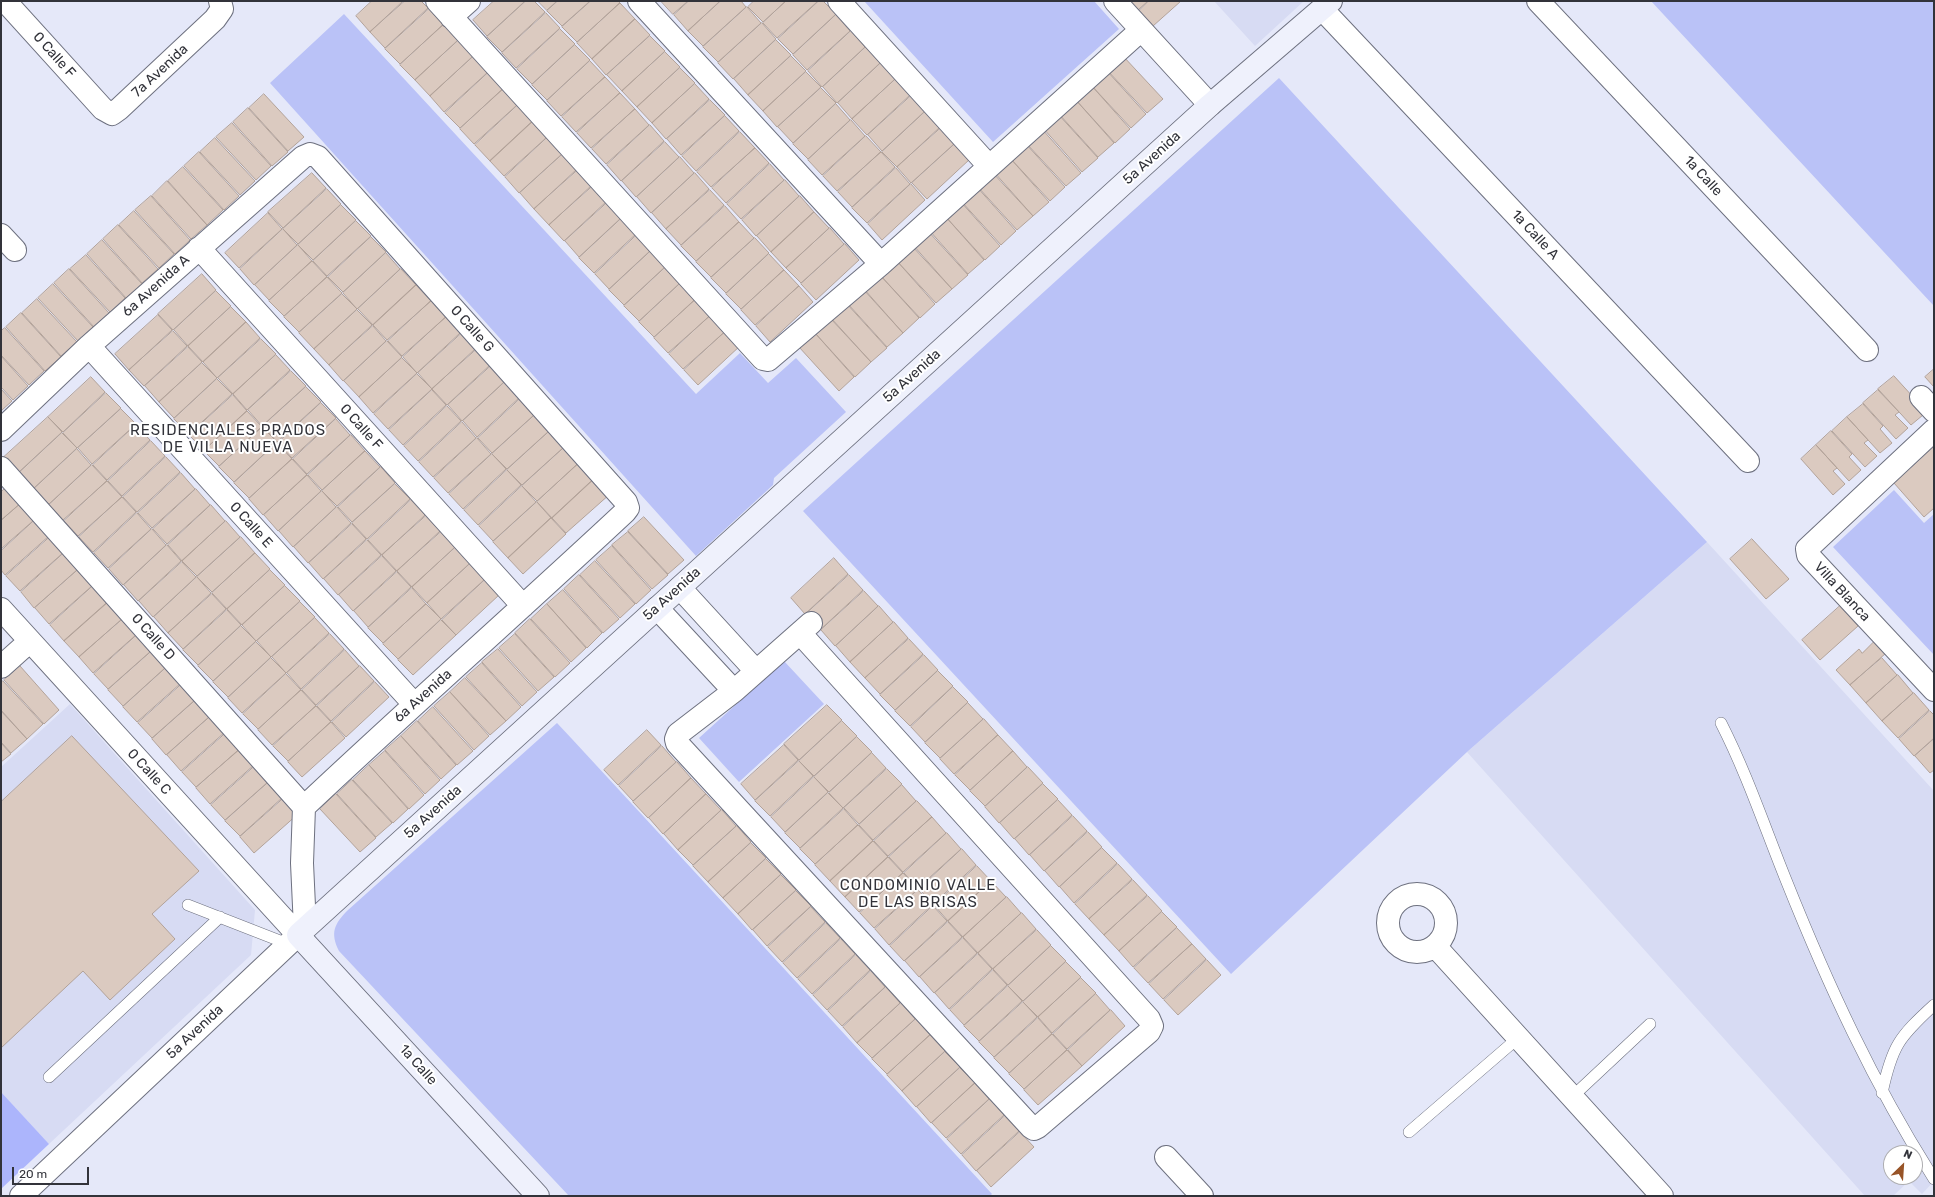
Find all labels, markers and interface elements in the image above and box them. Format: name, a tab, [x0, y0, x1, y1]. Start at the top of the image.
street label: 0 Calle F	[29, 29, 79, 81]
street label: 7a Avenida	[128, 41, 192, 101]
street label: 5a Avenida	[1120, 128, 1184, 188]
street label: 1a Calle	[1680, 152, 1726, 200]
street label: 1a Calle A	[1508, 207, 1562, 263]
street label: 6a Avenida A	[119, 251, 193, 321]
street label: 0 Calle G	[447, 302, 497, 356]
street label: 5a Avenida	[880, 346, 944, 406]
street label: 0 Calle F	[336, 401, 386, 453]
district label: RESIDENCIALES PRADOS DE VILLA NUEVA	[130, 422, 326, 457]
street label: 0 Calle E	[226, 499, 276, 551]
street label: Villa Blanca	[1810, 559, 1874, 625]
street label: 5a Avenida	[640, 564, 704, 624]
street label: 0 Calle D	[128, 610, 178, 664]
street label: 6a Avenida	[391, 666, 455, 726]
street label: 0 Calle C	[123, 746, 175, 798]
street label: 5a Avenida	[401, 782, 465, 842]
district label: CONDOMINIO VALLE DE LAS BRISAS	[840, 877, 996, 912]
street label: 5a Avenida	[163, 1001, 227, 1063]
street label: 1a Calle	[395, 1041, 441, 1089]
north arrow	[1883, 1145, 1923, 1185]
text: N	[1902, 1147, 1914, 1162]
scale bar	[14, 1159, 91, 1185]
text: 20 m	[19, 1167, 47, 1181]

